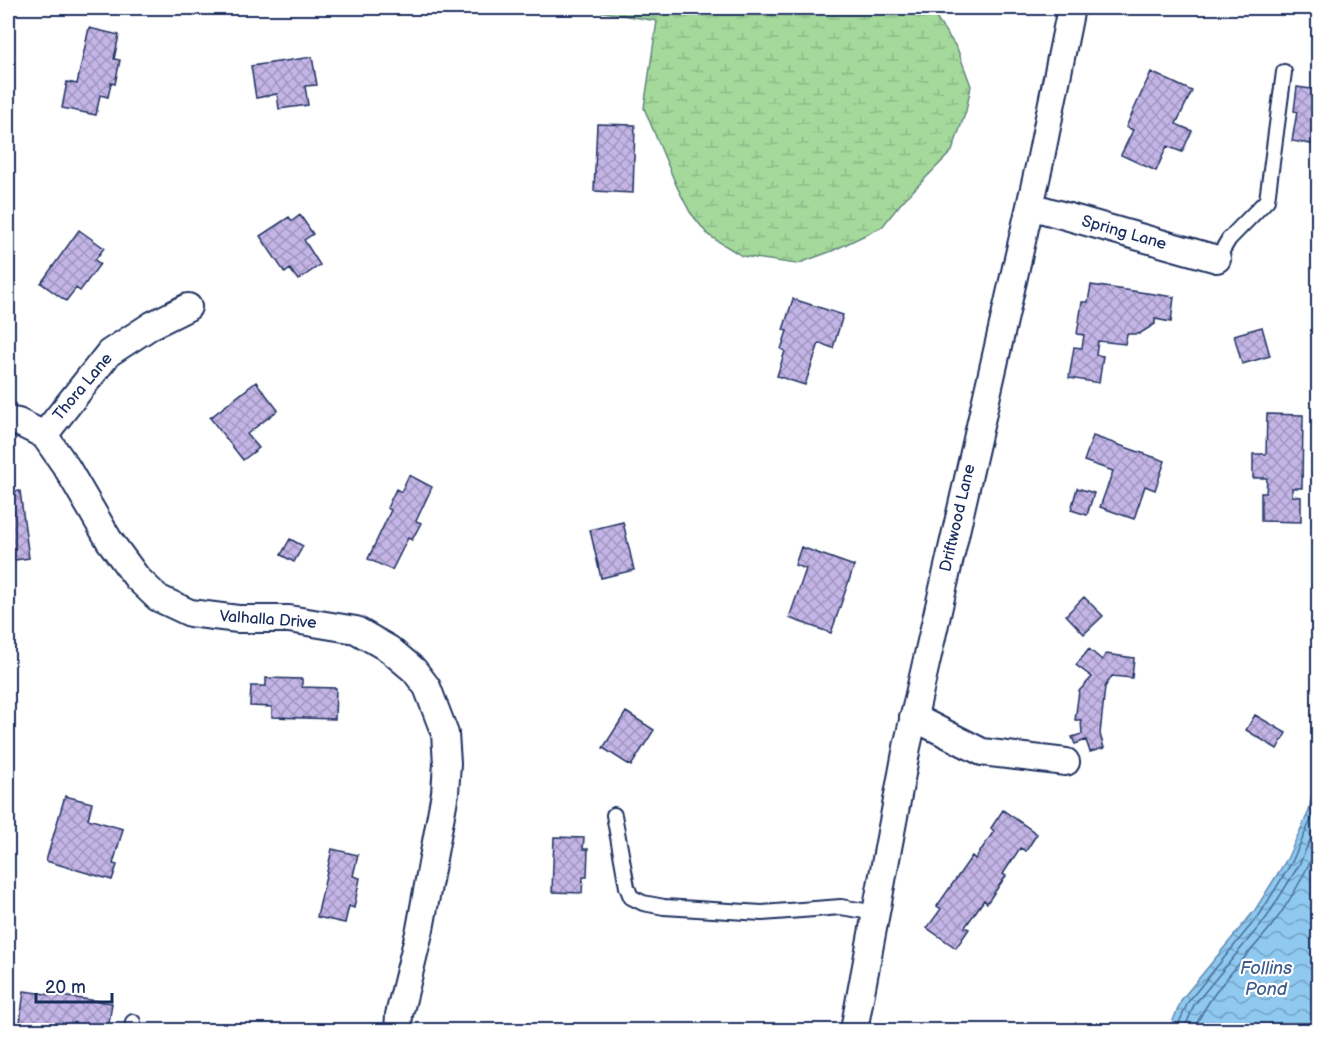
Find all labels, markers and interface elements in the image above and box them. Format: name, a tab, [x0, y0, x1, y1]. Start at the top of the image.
street label: Spring Lane	[1079, 212, 1169, 254]
street label: Thora Lane	[49, 349, 117, 425]
street label: Driftwood Lane	[936, 462, 980, 574]
street label: Valhalla Drive	[219, 607, 318, 633]
water label: Follins Pond	[1240, 958, 1292, 1000]
scale bar	[36, 966, 112, 1004]
text: 20 m	[45, 977, 86, 998]

